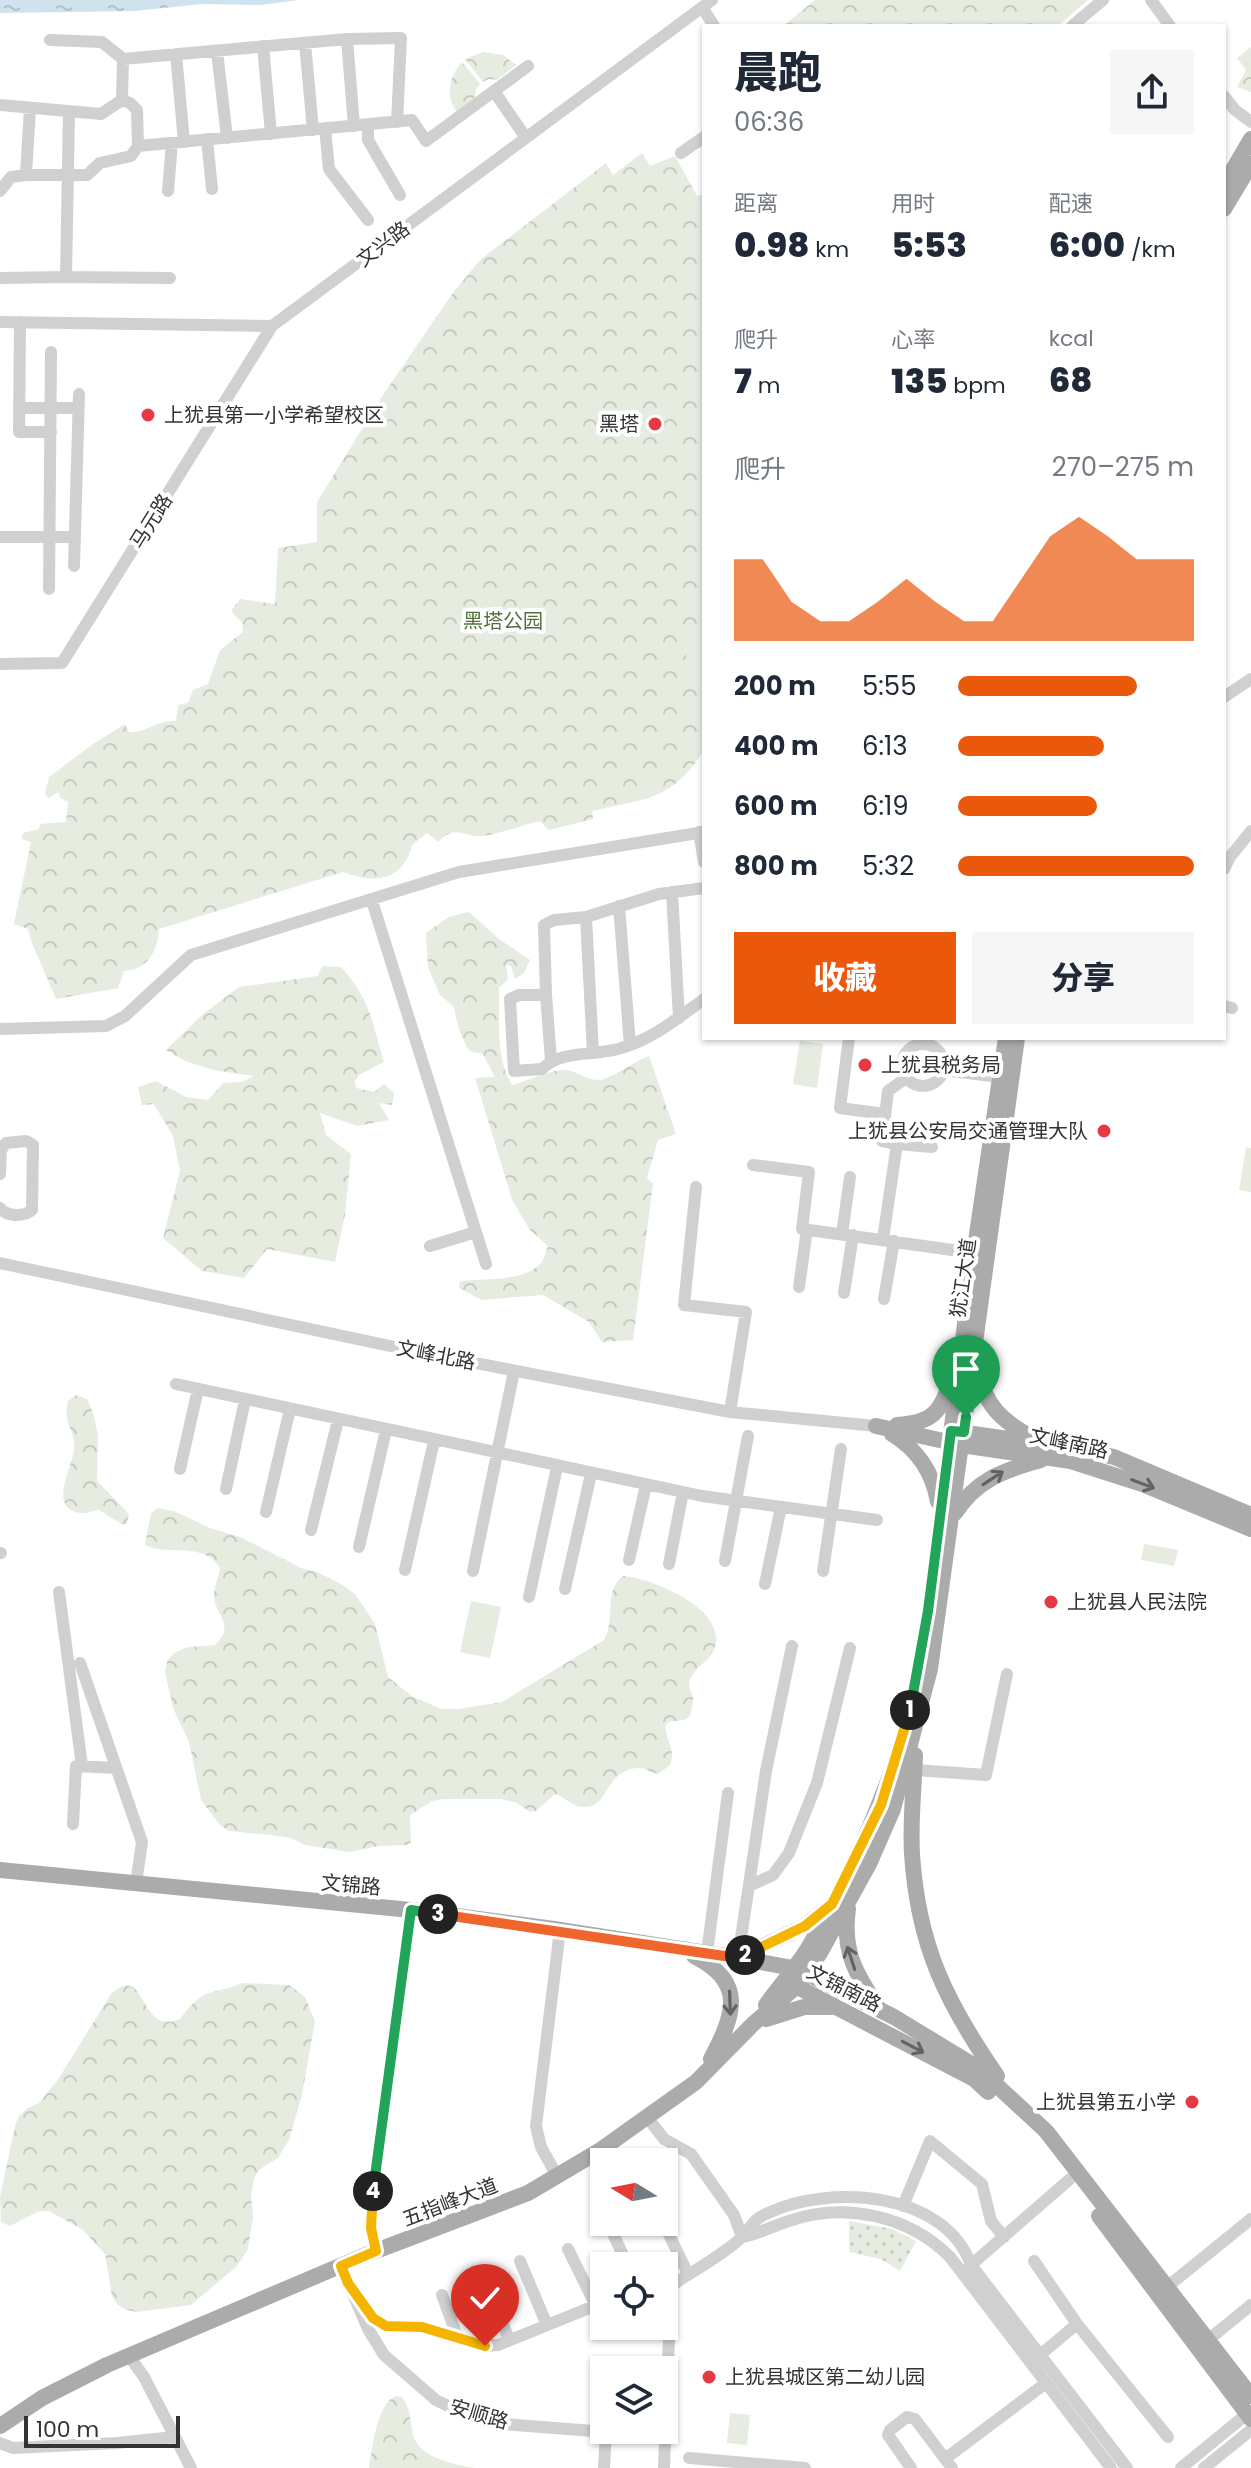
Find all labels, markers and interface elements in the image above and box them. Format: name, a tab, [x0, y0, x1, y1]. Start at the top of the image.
text: 晨跑	[734, 42, 822, 103]
button: share	[1110, 50, 1194, 134]
text: 06:36	[734, 104, 804, 140]
text: 距离	[734, 188, 778, 219]
text: 用时	[891, 188, 935, 219]
text: 配速	[1049, 188, 1093, 219]
street label: 文兴路	[351, 215, 415, 273]
text: 0.98	[734, 221, 809, 269]
text: 5:53	[891, 221, 967, 269]
text: 6:00	[1049, 221, 1125, 269]
text: km	[809, 234, 849, 265]
text: /km	[1125, 234, 1176, 265]
text: kcal	[1049, 323, 1094, 354]
text: 爬升	[734, 324, 778, 355]
text: 心率	[891, 324, 935, 355]
text: 68	[1049, 356, 1092, 404]
text: 7	[734, 357, 752, 405]
text: 135	[891, 357, 948, 405]
text: m	[752, 370, 780, 401]
text: bpm	[948, 370, 1006, 401]
place label: 上犹县第一小学希望校区	[164, 401, 384, 429]
marker: 上犹县第一小学希望校区	[139, 406, 157, 424]
place label: 黑塔	[599, 410, 639, 438]
marker: 黑塔	[646, 415, 664, 433]
text: 270–275 m	[1052, 449, 1194, 485]
text: 爬升	[734, 451, 786, 487]
street label: 马元路	[123, 488, 179, 554]
park label: 黑塔公园	[463, 607, 543, 635]
text: 200 m	[734, 668, 816, 704]
text: 5:55	[862, 668, 917, 704]
text: 400 m	[734, 728, 819, 764]
text: 6:13	[862, 728, 908, 764]
text: 600 m	[734, 788, 818, 824]
text: 6:19	[862, 788, 909, 824]
text: 800 m	[734, 848, 818, 884]
text: 5:32	[862, 848, 914, 884]
button: 收藏	[734, 932, 956, 1024]
button: 分享	[972, 932, 1194, 1024]
place label: 上犹县税务局	[881, 1051, 1001, 1079]
marker: 上犹县税务局	[856, 1056, 874, 1074]
place label: 上犹县公安局交通管理大队	[848, 1117, 1088, 1145]
marker: 上犹县公安局交通管理大队	[1095, 1122, 1113, 1140]
street label: 犹江大道	[944, 1236, 982, 1320]
street label: 文峰北路	[394, 1334, 478, 1376]
pin	[932, 1335, 1000, 1417]
icon: arrive	[944, 1347, 988, 1391]
street label: 文峰南路	[1027, 1421, 1111, 1465]
one-way arrow	[982, 1469, 1004, 1486]
one-way arrow	[1130, 1478, 1155, 1492]
place label: 上犹县人民法院	[1067, 1588, 1207, 1616]
marker: 上犹县人民法院	[1042, 1593, 1060, 1611]
pin: 1	[890, 1690, 930, 1730]
text: 1	[906, 1694, 914, 1725]
street label: 文锦路	[320, 1868, 382, 1902]
pin: 3	[418, 1894, 458, 1934]
text: 3	[431, 1898, 445, 1929]
pin: 2	[725, 1935, 765, 1975]
text: 2	[739, 1939, 751, 1970]
one-way arrow	[843, 1946, 857, 1971]
street label: 文锦南路	[802, 1957, 886, 2019]
one-way arrow	[722, 1989, 737, 2016]
one-way arrow	[900, 2039, 924, 2055]
place label: 上犹县第五小学	[1036, 2088, 1176, 2116]
marker: 上犹县第五小学	[1183, 2093, 1201, 2111]
north arrow	[590, 2148, 678, 2236]
map controls	[590, 2148, 678, 2444]
pin: 4	[353, 2171, 393, 2211]
street label: 五指峰大道	[398, 2171, 502, 2233]
text: 4	[366, 2175, 380, 2206]
button: locate	[590, 2252, 678, 2340]
pin	[451, 2264, 519, 2346]
icon: check	[463, 2276, 507, 2320]
button: layers	[590, 2356, 678, 2444]
place label: 上犹县城区第二幼儿园	[725, 2363, 925, 2391]
marker: 上犹县城区第二幼儿园	[700, 2368, 718, 2386]
street label: 安顺路	[446, 2392, 512, 2436]
scale bar	[24, 2412, 180, 2448]
text: 100 m	[36, 2414, 99, 2445]

